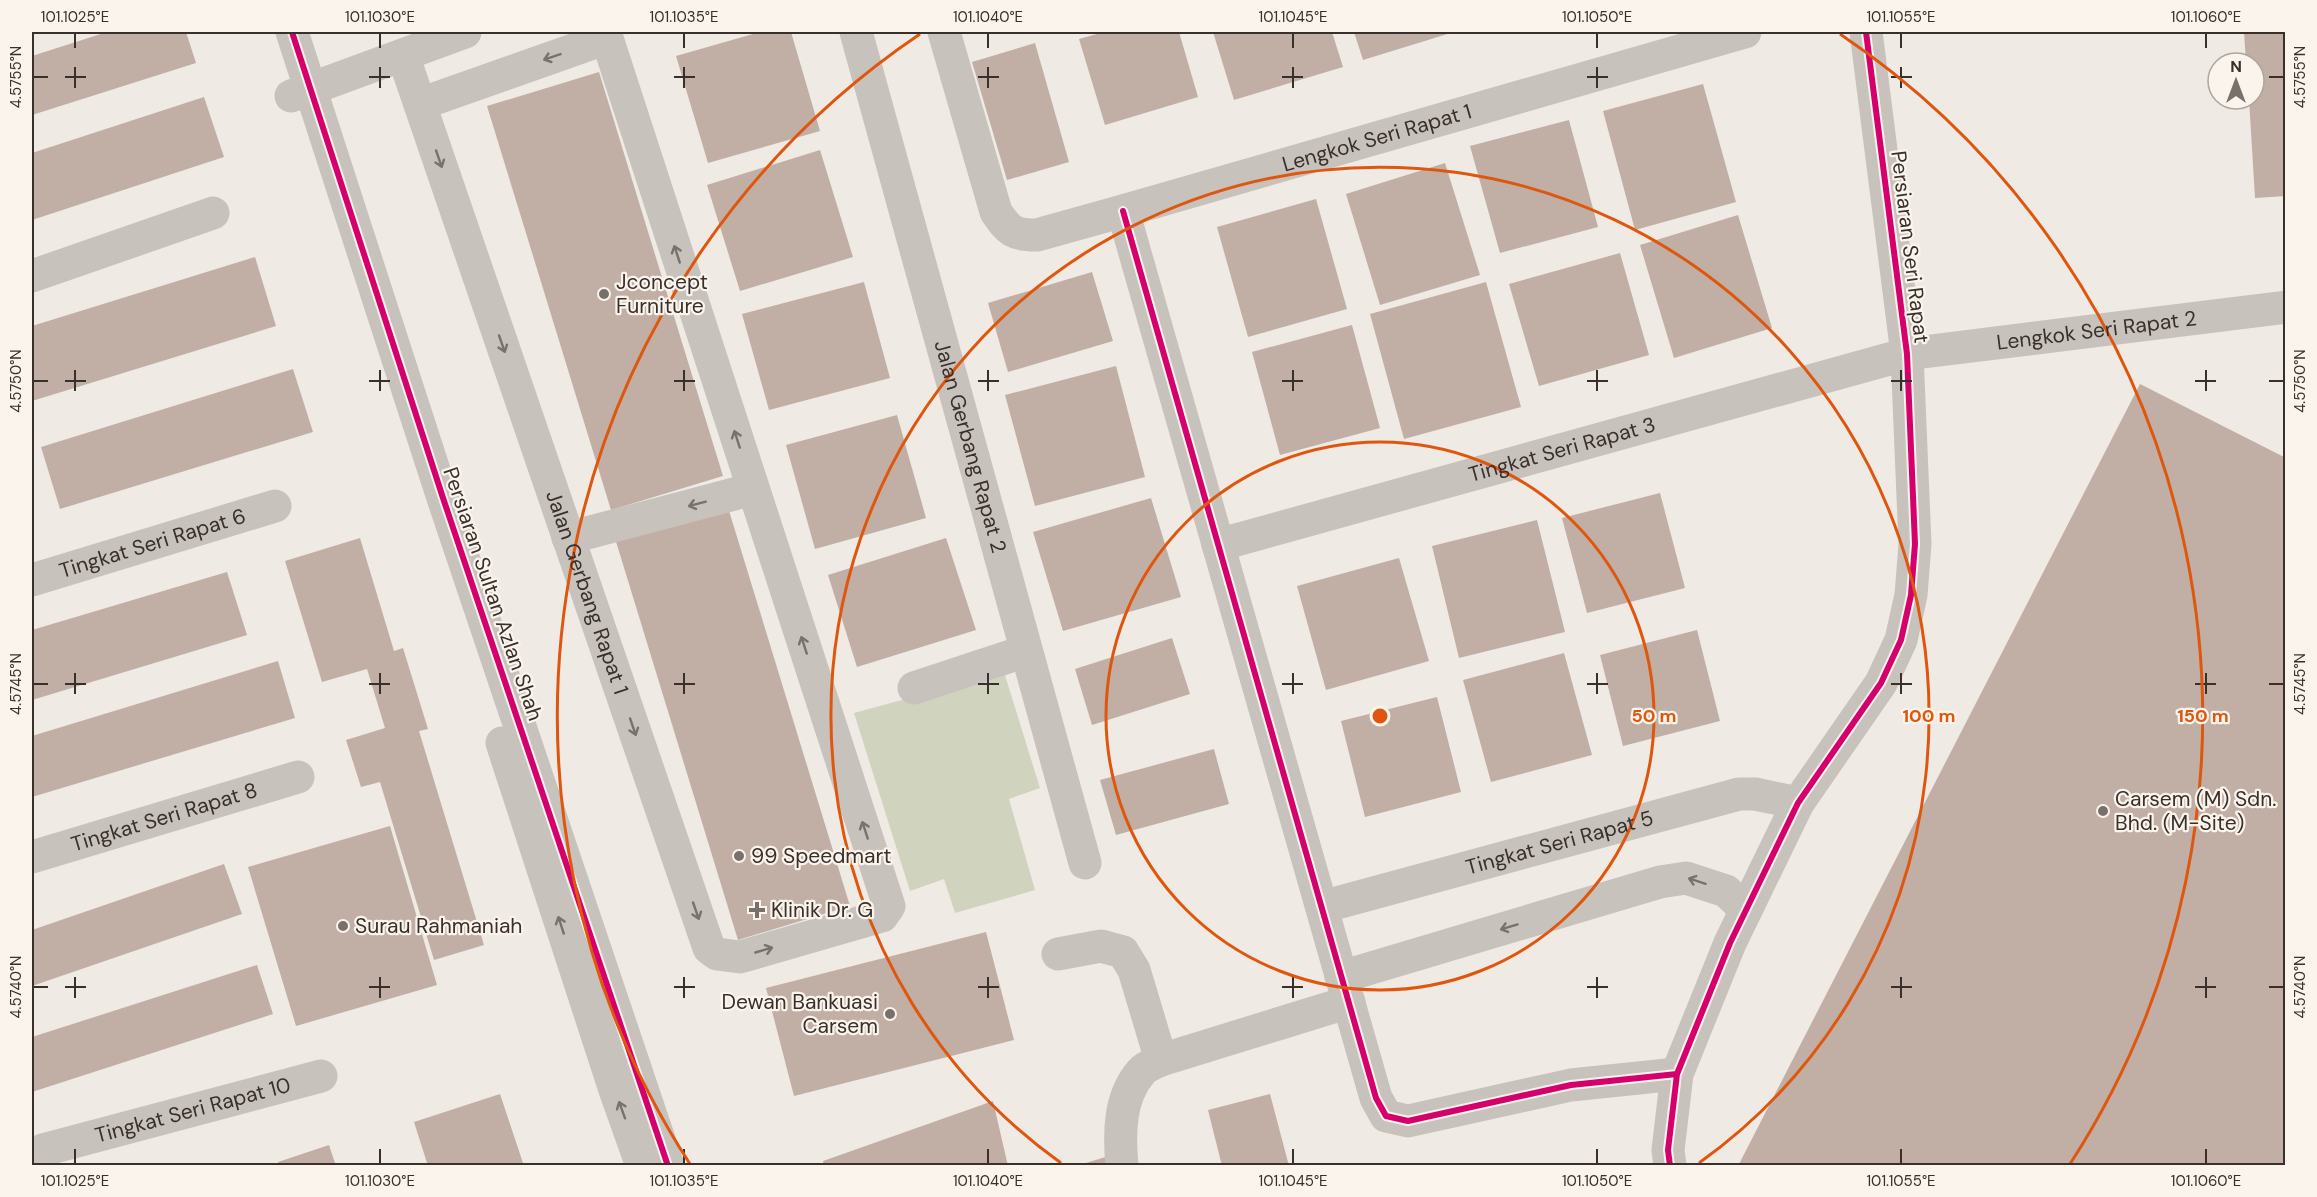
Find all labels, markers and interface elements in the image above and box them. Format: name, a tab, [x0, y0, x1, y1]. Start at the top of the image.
text: 101.1025°E	[41, 7, 109, 27]
text: 101.1030°E	[345, 7, 415, 27]
text: 101.1035°E	[650, 7, 718, 27]
text: 101.1040°E	[953, 7, 1023, 27]
text: 101.1045°E	[1258, 7, 1328, 27]
text: 101.1050°E	[1562, 7, 1632, 27]
text: 101.1055°E	[1866, 7, 1936, 27]
text: 101.1060°E	[2171, 7, 2241, 27]
text: 4.5755°N	[6, 46, 26, 108]
text: 4.5755°N	[2290, 46, 2310, 108]
north arrow	[2206, 51, 2266, 111]
one-way arrow	[543, 53, 562, 64]
text: N	[2230, 56, 2242, 77]
street label: Lengkok Seri Rapat 1	[1279, 97, 1475, 178]
one-way arrow	[434, 149, 445, 168]
street label: Persiaran Seri Rapat	[1884, 149, 1936, 345]
one-way arrow	[671, 245, 682, 264]
place label: Jconcept Furniture	[616, 268, 708, 320]
marker: Jconcept Furniture	[597, 287, 611, 301]
street label: Lengkok Seri Rapat 2	[1995, 304, 2198, 357]
one-way arrow	[497, 334, 508, 353]
street label: Jalan Gerbang Rapat 2	[928, 337, 1013, 556]
text: 4.5750°N	[6, 349, 26, 413]
text: 4.5750°N	[2290, 349, 2310, 413]
street label: Tingkat Seri Rapat 3	[1465, 410, 1659, 489]
one-way arrow	[731, 430, 742, 449]
street label: Persiaran Sultan Azlan Shah	[436, 464, 550, 724]
street label: Jalan Gerbang Rapat 1	[539, 487, 635, 698]
one-way arrow	[688, 498, 707, 510]
street label: Tingkat Seri Rapat 6	[56, 502, 249, 585]
one-way arrow	[798, 636, 809, 655]
text: 4.5745°N	[6, 653, 26, 715]
text: 4.5745°N	[2290, 653, 2310, 715]
text: 50 m	[1631, 704, 1677, 728]
text: 100 m	[1902, 704, 1956, 728]
text: 150 m	[2177, 704, 2229, 728]
centre of rings	[1370, 706, 1390, 726]
one-way arrow	[629, 717, 640, 736]
street label: Tingkat Seri Rapat 8	[68, 776, 261, 858]
place label: Carsem (M) Sdn. Bhd. (M-Site)	[2115, 785, 2277, 837]
street label: Tingkat Seri Rapat 5	[1463, 804, 1656, 881]
marker: Carsem (M) Sdn. Bhd. (M-Site)	[2096, 804, 2110, 818]
one-way arrow	[858, 821, 869, 840]
place label: 99 Speedmart	[751, 842, 891, 870]
marker: 99 Speedmart	[732, 849, 746, 863]
one-way arrow	[1688, 875, 1707, 886]
place label: Klinik Dr. G	[771, 896, 873, 924]
one-way arrow	[692, 901, 703, 920]
marker: Klinik Dr. G	[748, 901, 766, 919]
place label: Surau Rahmaniah	[355, 912, 522, 940]
one-way arrow	[555, 916, 566, 935]
marker: Surau Rahmaniah	[336, 919, 350, 933]
one-way arrow	[1500, 922, 1519, 933]
one-way arrow	[754, 944, 773, 955]
text: 4.5740°N	[6, 956, 26, 1018]
text: 4.5740°N	[2290, 956, 2310, 1018]
place label: Dewan Bankuasi Carsem	[722, 988, 878, 1040]
marker: Dewan Bankuasi Carsem	[883, 1007, 897, 1021]
street label: Tingkat Seri Rapat 10	[92, 1071, 294, 1150]
one-way arrow	[616, 1102, 627, 1120]
text: 101.1025°E	[41, 1171, 109, 1191]
text: 101.1030°E	[345, 1171, 415, 1191]
text: 101.1035°E	[650, 1171, 718, 1191]
text: 101.1040°E	[953, 1171, 1023, 1191]
text: 101.1045°E	[1258, 1171, 1328, 1191]
text: 101.1050°E	[1562, 1171, 1632, 1191]
text: 101.1055°E	[1866, 1171, 1936, 1191]
text: 101.1060°E	[2171, 1171, 2241, 1191]

